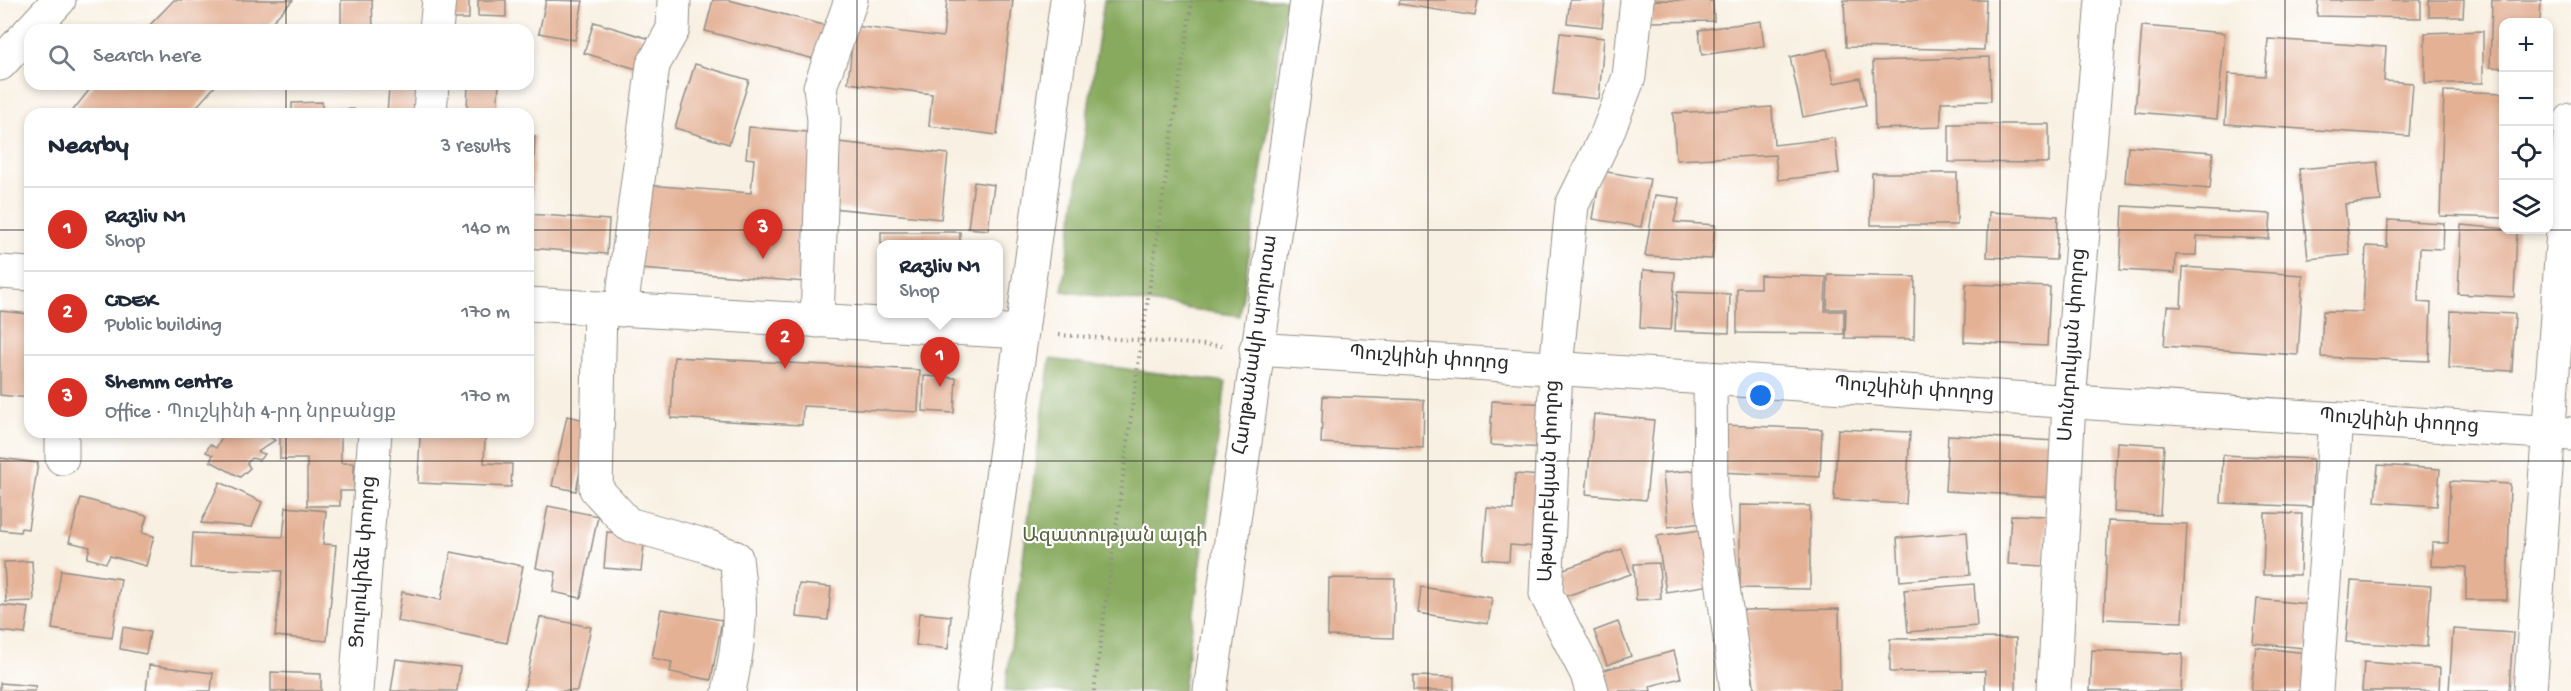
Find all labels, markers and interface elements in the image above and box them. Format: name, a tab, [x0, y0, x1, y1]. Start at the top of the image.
map controls	[2499, 18, 2553, 234]
button: +	[2499, 18, 2553, 72]
search box	[24, 24, 534, 90]
icon: search	[45, 41, 78, 74]
text: Search here	[93, 44, 201, 70]
button: −	[2499, 72, 2553, 126]
button: locate	[2499, 126, 2553, 180]
text: Nearby	[48, 132, 129, 163]
text: 3 results	[441, 136, 510, 159]
button: layers	[2499, 180, 2553, 234]
text: Razliv N1	[105, 205, 186, 231]
pin: 3	[744, 210, 783, 259]
text: 1	[63, 218, 72, 241]
text: 140 m	[462, 218, 510, 241]
text: Shop	[105, 231, 145, 254]
street label: Հաղթանակի պողոտա	[1229, 233, 1284, 456]
popup	[877, 240, 1003, 318]
street label: Սունդուկյան փողոց	[2055, 247, 2092, 442]
text: Razliv N1	[899, 255, 981, 281]
text: Shop	[899, 281, 940, 304]
text: CDEK	[105, 289, 157, 315]
text: 2	[63, 302, 72, 325]
text: 170 m	[461, 302, 510, 325]
text: Public building	[105, 315, 222, 338]
pin: 2	[766, 320, 804, 369]
pin: 1	[920, 338, 960, 387]
street label: Պուշկինի փողոց	[1348, 342, 1510, 377]
text: Shemm centre	[105, 370, 232, 396]
street label: Պուշկինի փողոց	[1833, 373, 1995, 408]
street label: Աթարբեկյան փողոց	[1535, 379, 1566, 583]
your location	[1746, 381, 1775, 410]
text: 3	[62, 386, 73, 409]
text: 170 m	[461, 386, 510, 409]
text: Office · Պուշկինի 4-րդ նրբանցք	[105, 402, 396, 425]
street label: Պուշկինի փողոց	[2318, 405, 2480, 440]
street label: Ցուլուկիձե փողոց	[347, 475, 383, 649]
park label: Ազատության այգի	[1022, 525, 1208, 549]

